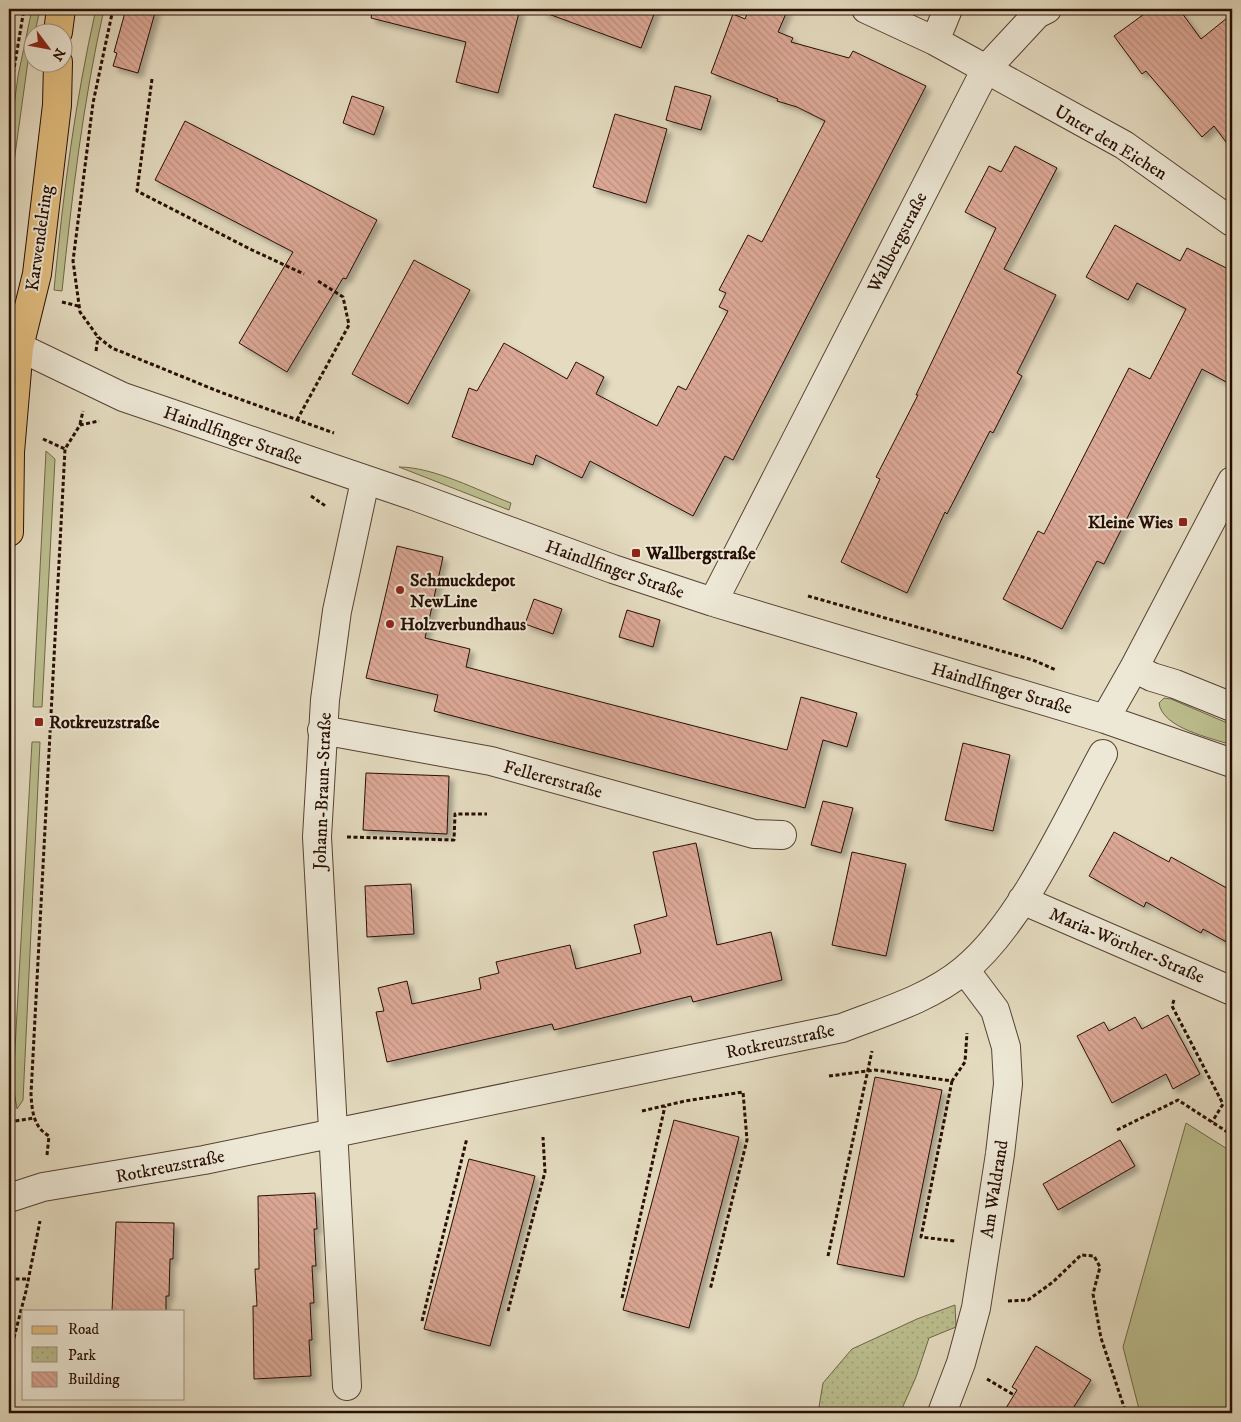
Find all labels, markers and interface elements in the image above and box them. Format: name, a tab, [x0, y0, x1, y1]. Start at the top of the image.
north arrow	[22, 22, 72, 72]
text: N	[47, 45, 69, 64]
street label: Unter den Eichen	[1050, 101, 1171, 185]
street label: Karwendelring	[22, 183, 58, 293]
street label: Wallbergstraße	[863, 189, 933, 297]
street label: Haindlfinger Straße	[160, 402, 305, 470]
place label: Kleine Wies	[1088, 512, 1173, 534]
marker: Kleine Wies	[1177, 516, 1189, 528]
street label: Haindlfinger Straße	[542, 536, 687, 604]
place label: Wallbergstraße	[645, 543, 756, 565]
marker: Wallbergstraße	[630, 547, 642, 559]
place label: Schmuckdepot NewLine	[410, 570, 516, 613]
marker: Schmuckdepot NewLine	[394, 584, 406, 596]
place label: Holzverbundhaus	[400, 614, 526, 636]
marker: Holzverbundhaus	[384, 618, 396, 630]
street label: Haindlfinger Straße	[929, 658, 1075, 720]
place label: Rotkreuzstraße	[49, 712, 160, 734]
street label: Johann-Braun-Straße	[309, 712, 337, 872]
marker: Rotkreuzstraße	[33, 716, 45, 728]
street label: Fellererstraße	[501, 756, 605, 804]
street label: Maria-Wörther-Straße	[1046, 903, 1208, 989]
street label: Rotkreuzstraße	[724, 1020, 837, 1064]
street label: Am Waldrand	[976, 1139, 1014, 1240]
street label: Rotkreuzstraße	[114, 1146, 226, 1188]
legend	[22, 1310, 185, 1400]
text: Road	[68, 1320, 100, 1339]
text: Park	[68, 1346, 97, 1365]
text: Building	[68, 1370, 120, 1389]

